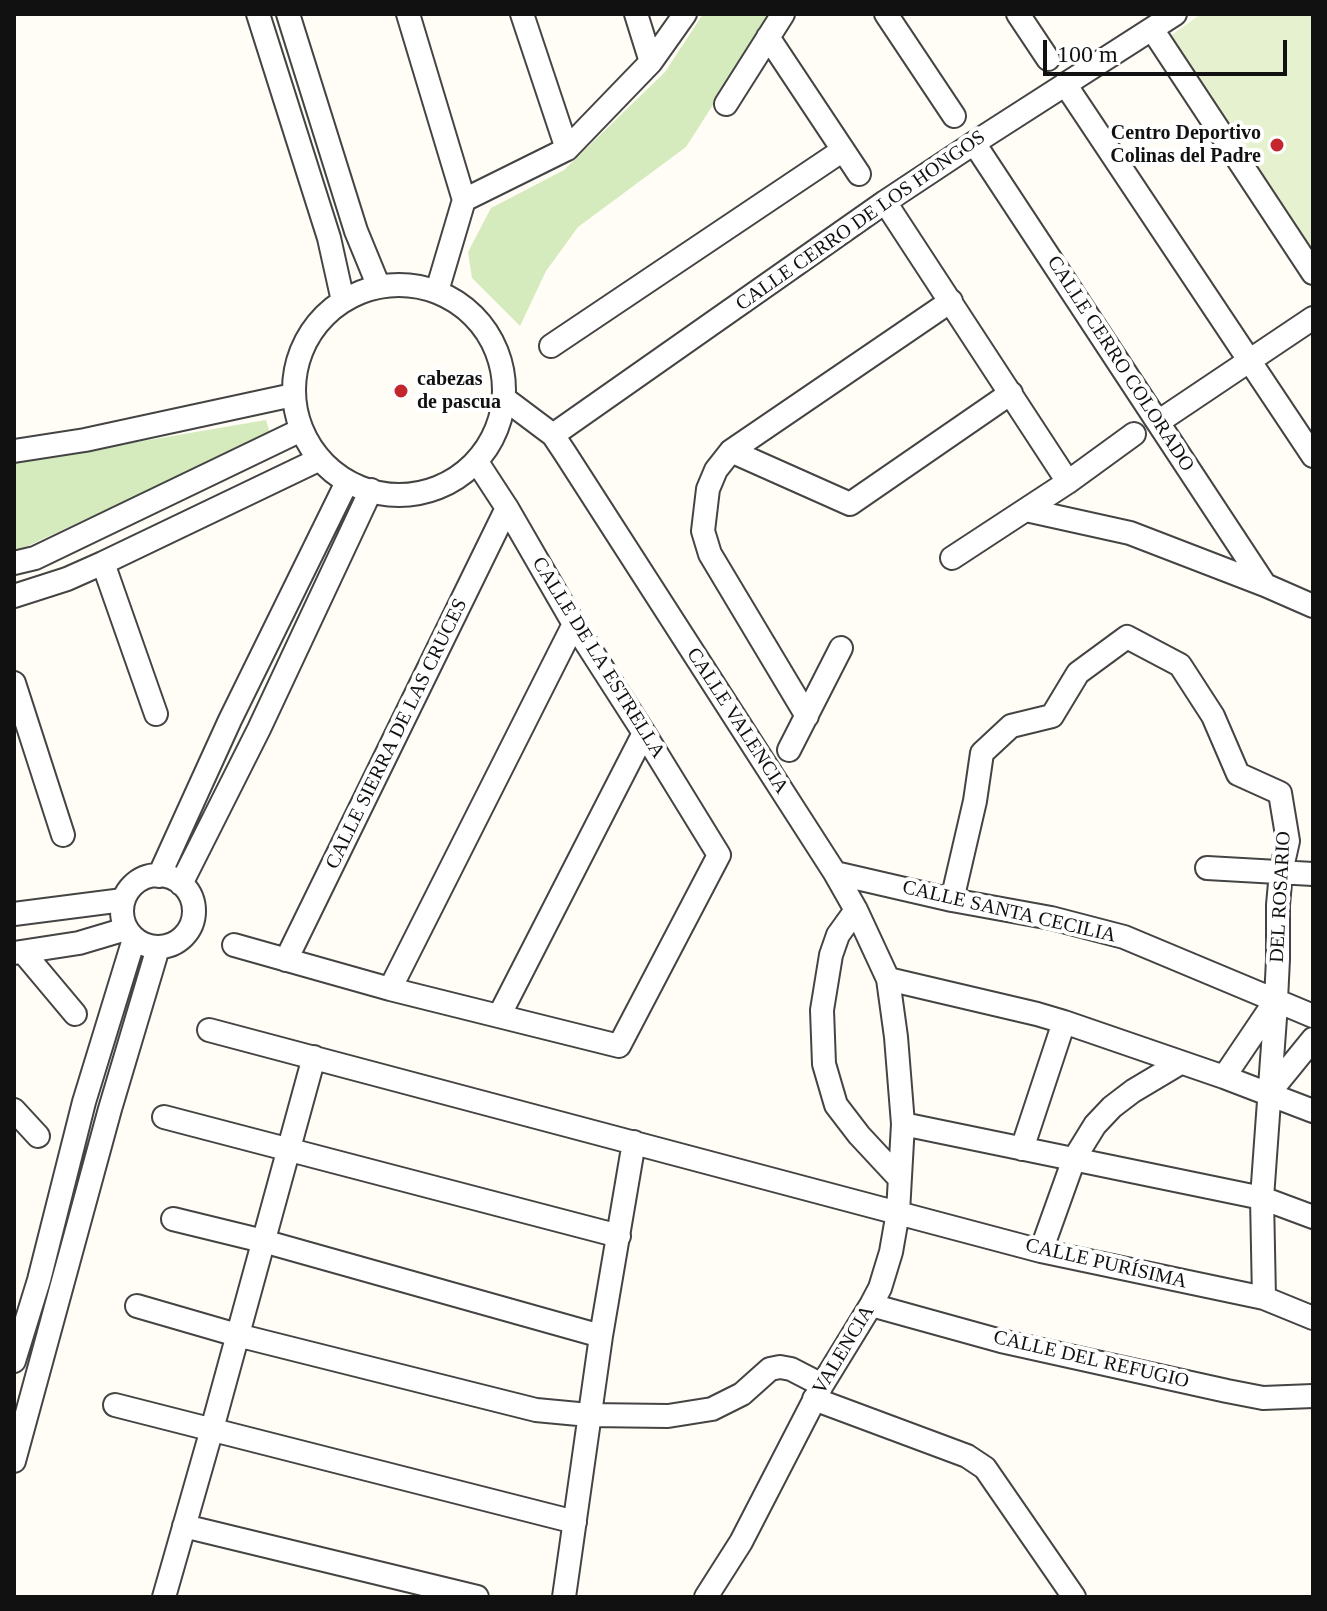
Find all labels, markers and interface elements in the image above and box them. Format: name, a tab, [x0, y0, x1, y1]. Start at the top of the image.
scale bar	[1047, 24, 1291, 74]
text: 100 m	[1057, 41, 1118, 67]
place label: Centro Deportivo Colinas del Padre	[1110, 122, 1261, 169]
street label: CALLE CERRO DE LOS HONGOS	[732, 125, 990, 317]
marker: Centro Deportivo Colinas del Padre	[1268, 136, 1286, 154]
street label: CALLE CERRO COLORADO	[1041, 252, 1199, 476]
place label: cabezas de pascua	[417, 368, 501, 415]
marker: cabezas de pascua	[392, 382, 410, 400]
street label: CALLE DE LA ESTRELLA	[526, 553, 670, 763]
street label: CALLE SIERRA DE LAS CRUCES	[321, 595, 473, 873]
street label: CALLE VALENCIA	[681, 644, 793, 798]
street label: DEL ROSARIO	[1266, 831, 1296, 963]
street label: CALLE SANTA CECILIA	[900, 876, 1118, 948]
street label: CALLE PURÍSIMA	[1023, 1234, 1189, 1294]
street label: VALENCIA	[808, 1301, 880, 1399]
street label: CALLE DEL REFUGIO	[991, 1326, 1191, 1394]

